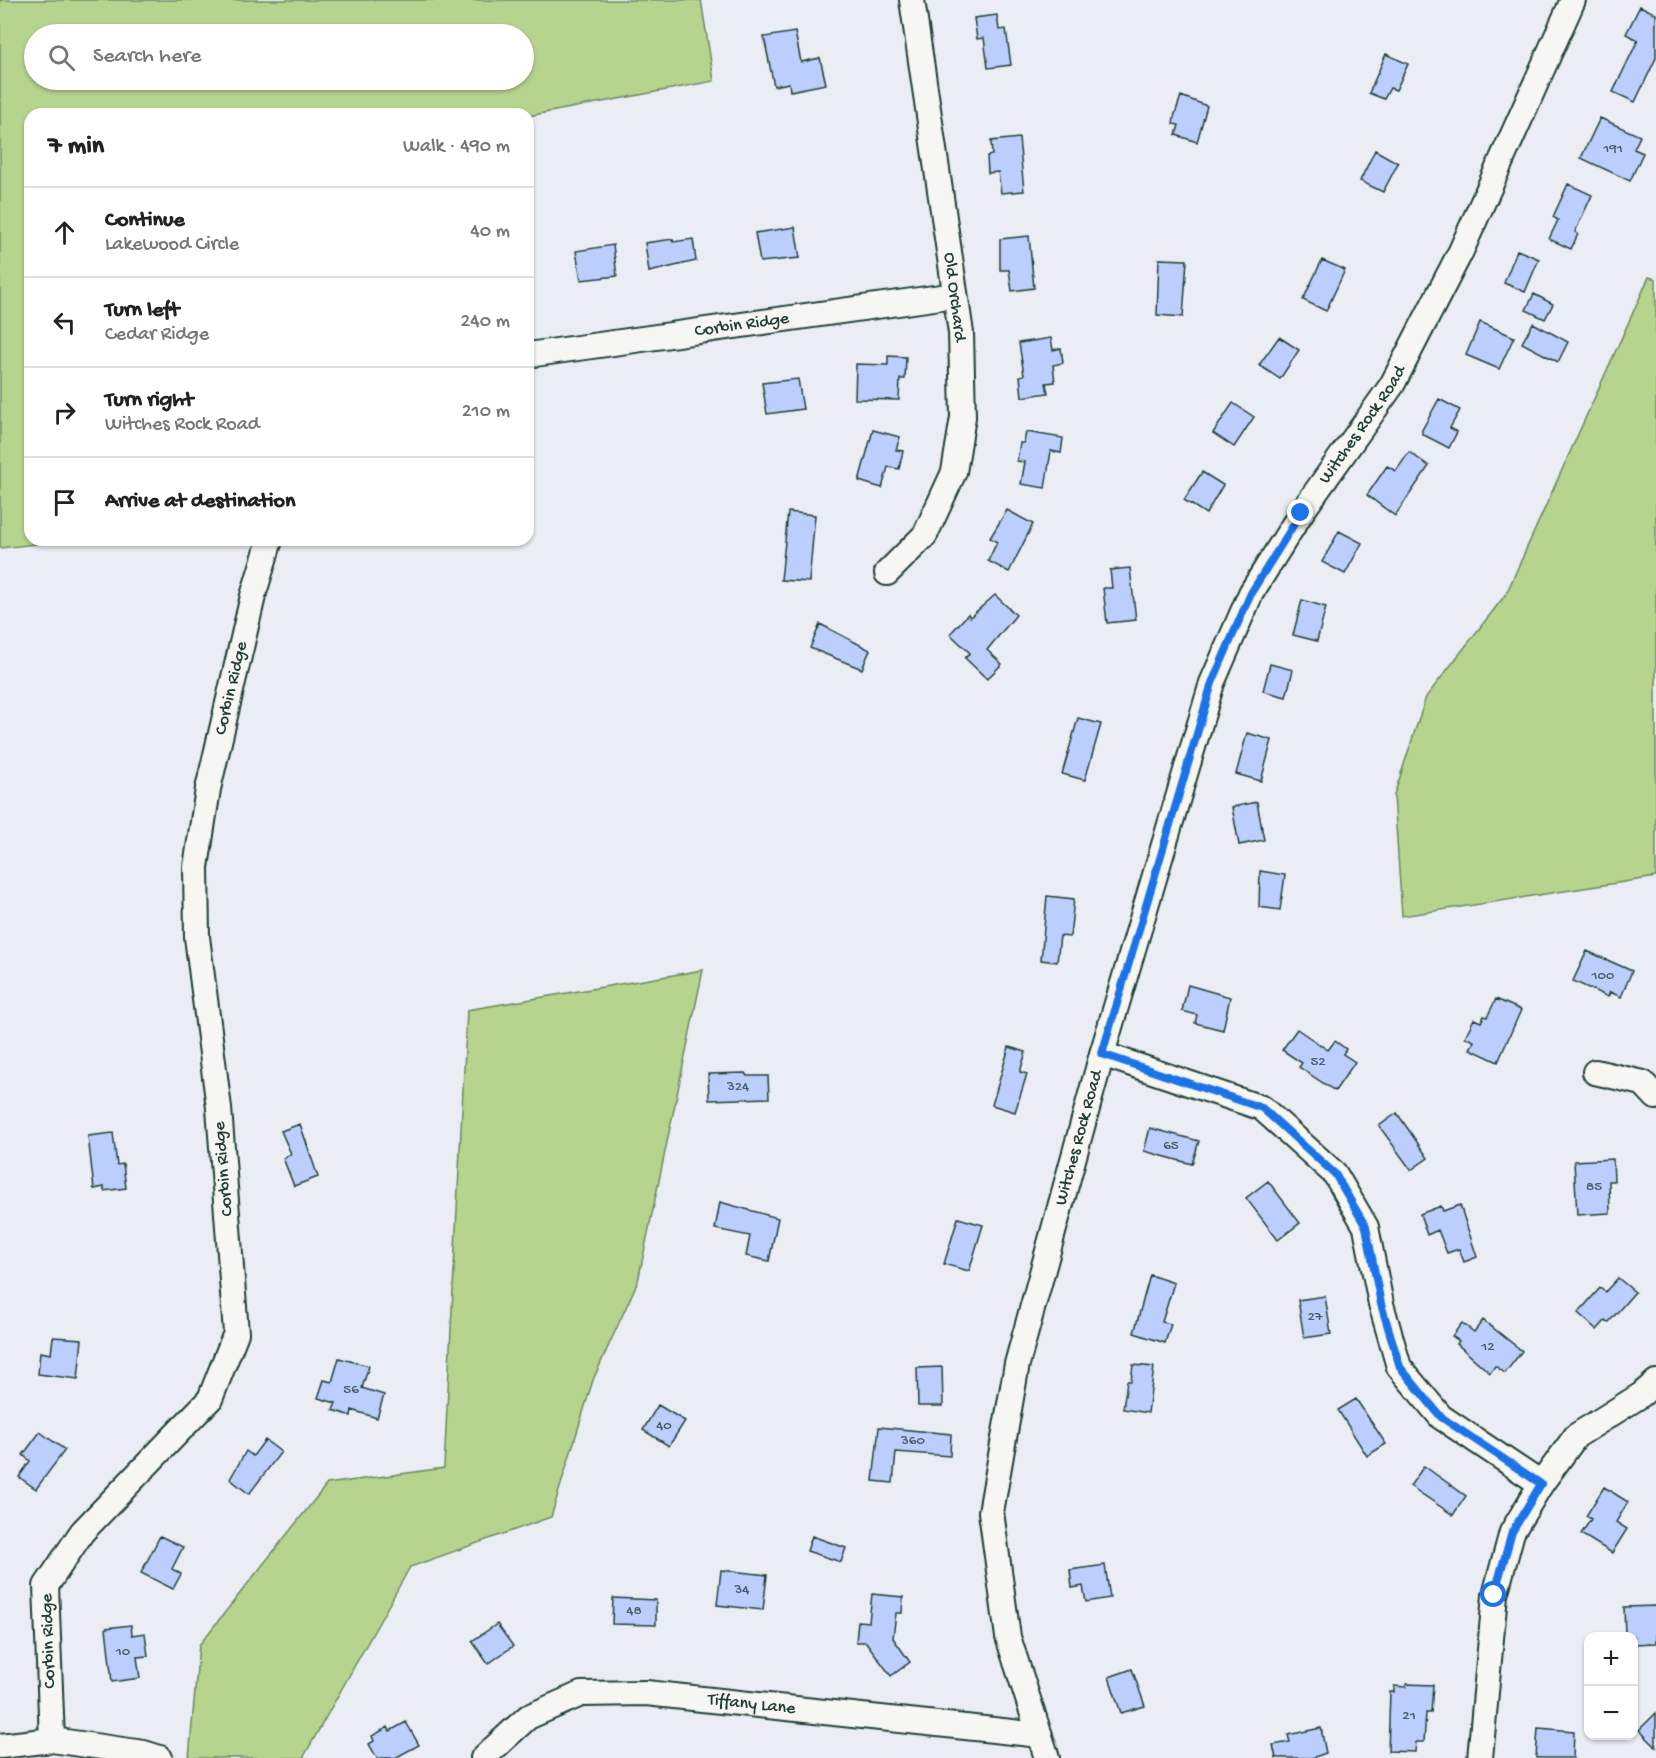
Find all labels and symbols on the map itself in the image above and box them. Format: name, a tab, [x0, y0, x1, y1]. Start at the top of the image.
house number: 191	[1602, 140, 1623, 158]
street label: Old Orchard	[938, 251, 970, 344]
street label: Corbin Ridge	[693, 308, 791, 342]
street label: Witches Rock Road	[1314, 361, 1411, 488]
route end	[1287, 499, 1313, 525]
street label: Corbin Ridge	[210, 639, 253, 737]
house number: 100	[1590, 967, 1615, 985]
house number: 52	[1310, 1053, 1326, 1071]
street label: Witches Rock Road	[1050, 1067, 1108, 1208]
house number: 324	[726, 1078, 749, 1096]
street label: Corbin Ridge	[209, 1120, 239, 1217]
house number: 65	[1163, 1137, 1179, 1155]
house number: 85	[1586, 1178, 1602, 1196]
house number: 27	[1307, 1308, 1324, 1326]
house number: 12	[1480, 1338, 1495, 1356]
house number: 56	[343, 1381, 359, 1399]
house number: 40	[656, 1417, 672, 1435]
house number: 360	[900, 1432, 925, 1450]
house number: 34	[734, 1581, 749, 1599]
route start	[1480, 1581, 1506, 1607]
street label: Corbin Ridge	[37, 1592, 61, 1689]
house number: 48	[626, 1602, 642, 1620]
house number: 10	[115, 1643, 131, 1661]
street label: Tiffany Lane	[706, 1689, 797, 1719]
house number: 21	[1402, 1707, 1416, 1725]

